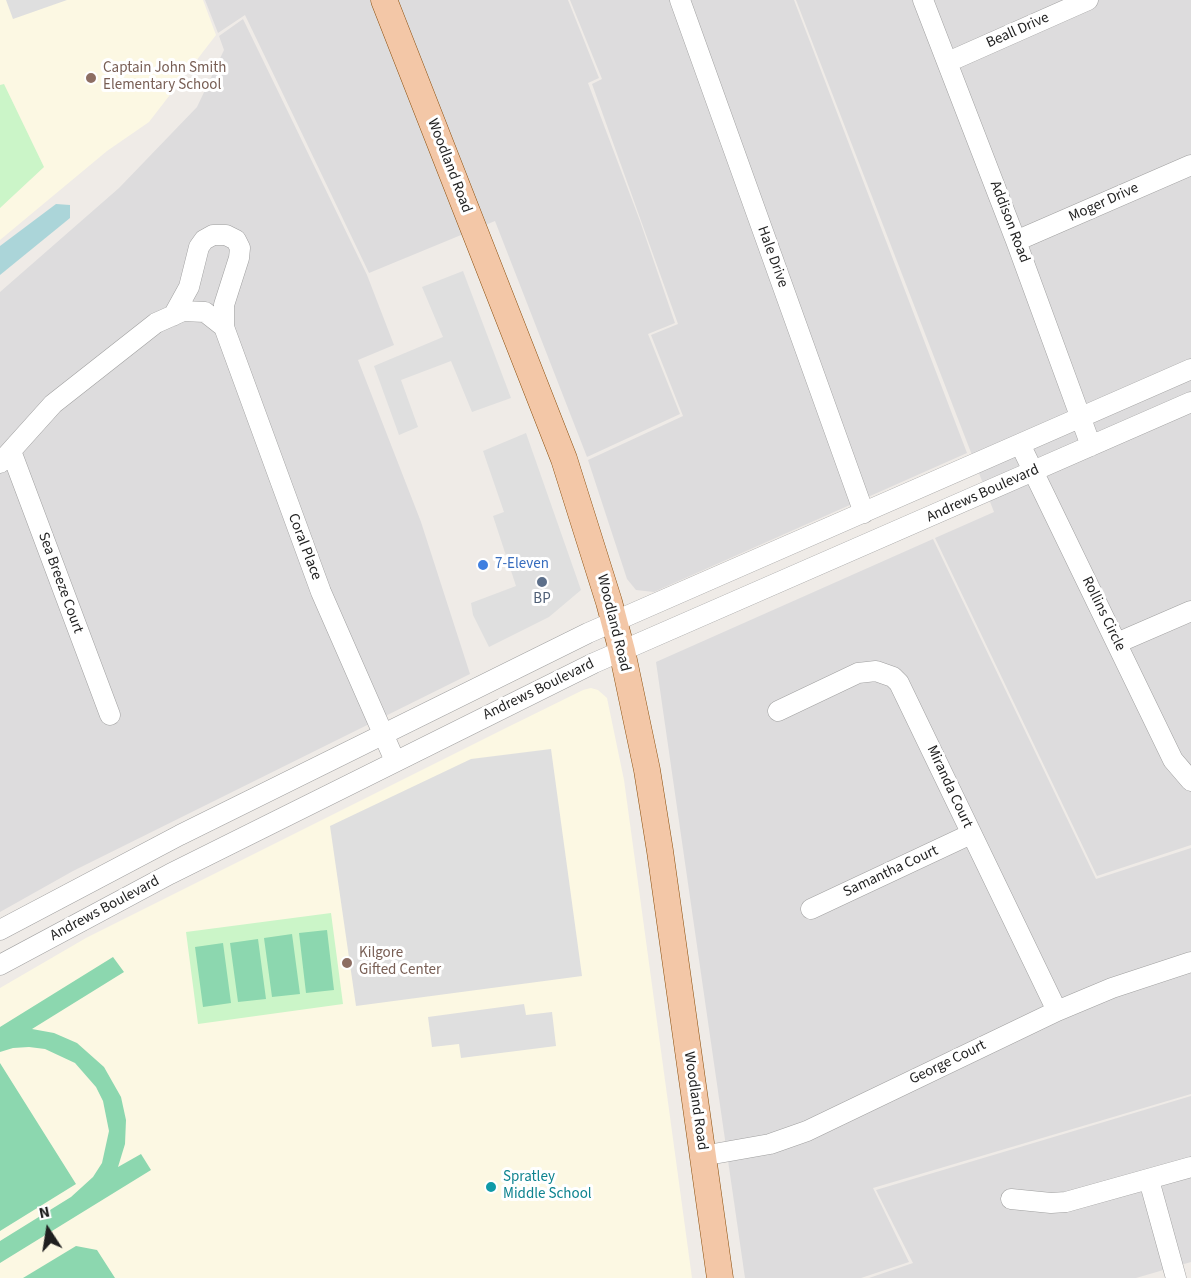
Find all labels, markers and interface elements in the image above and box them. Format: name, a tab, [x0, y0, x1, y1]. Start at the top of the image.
street label: Beall Drive	[984, 9, 1052, 53]
place label: Captain John Smith Elementary School	[103, 60, 226, 95]
marker: Captain John Smith Elementary School	[84, 71, 98, 85]
street label: Woodland Road	[423, 116, 475, 216]
street label: Addison Road	[985, 178, 1033, 266]
street label: Moger Drive	[1066, 180, 1142, 226]
street label: Hale Drive	[753, 224, 791, 290]
street label: Andrews Boulevard	[924, 461, 1042, 527]
street label: Coral Place	[283, 511, 325, 583]
street label: Sea Breeze Court	[33, 530, 87, 636]
place label: 7-Eleven	[495, 556, 549, 574]
marker: 7-Eleven	[476, 558, 490, 572]
street label: Woodland Road	[592, 573, 634, 673]
street label: Rollins Circle	[1077, 574, 1129, 654]
marker: BP	[535, 575, 549, 589]
place label: BP	[533, 591, 551, 609]
street label: Andrews Boulevard	[480, 655, 598, 725]
street label: Miranda Court	[922, 743, 976, 831]
street label: Samantha Court	[841, 842, 941, 902]
street label: Andrews Boulevard	[47, 873, 163, 945]
place label: Kilgore Gifted Center	[359, 945, 441, 980]
marker: Kilgore Gifted Center	[340, 956, 354, 970]
street label: George Court	[907, 1037, 989, 1089]
street label: Woodland Road	[679, 1050, 711, 1152]
place label: Spratley Middle School	[503, 1169, 592, 1204]
marker: Spratley Middle School	[484, 1180, 498, 1194]
north arrow	[18, 1200, 78, 1260]
text: N	[37, 1201, 52, 1224]

